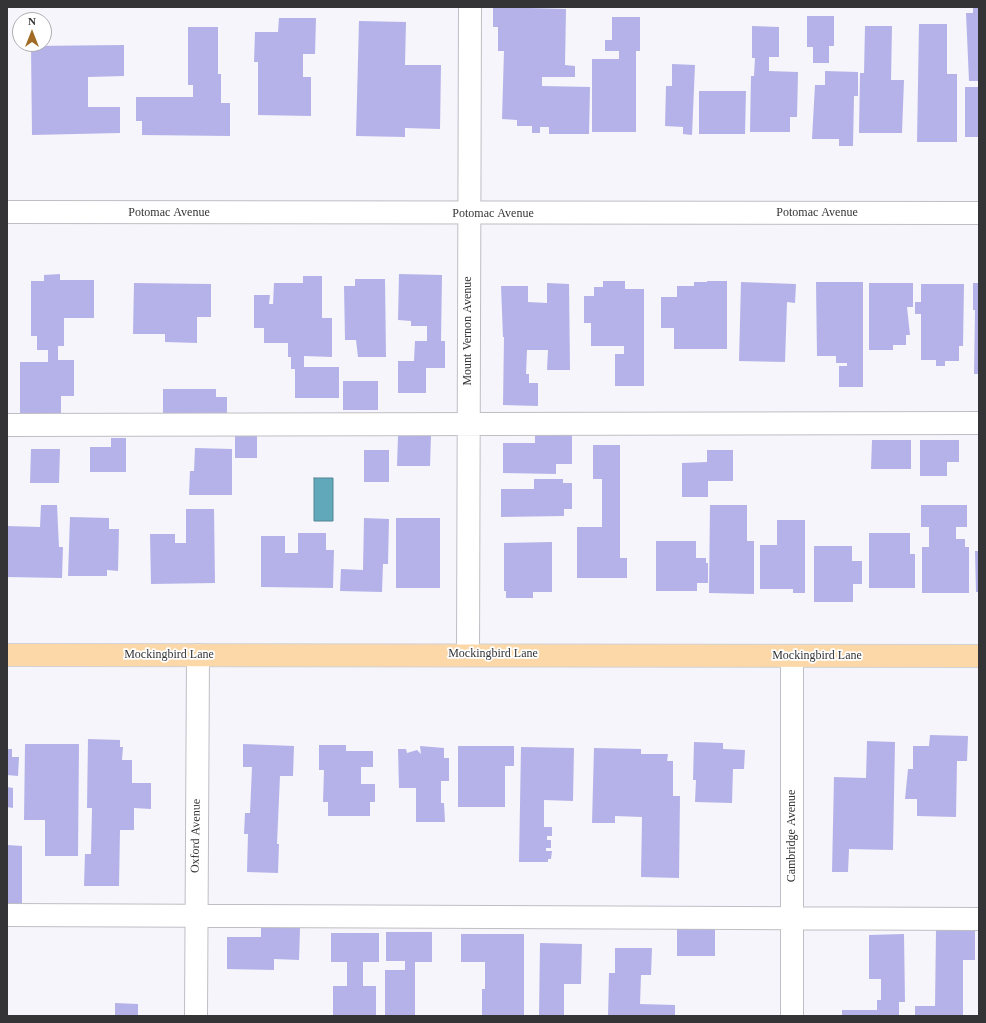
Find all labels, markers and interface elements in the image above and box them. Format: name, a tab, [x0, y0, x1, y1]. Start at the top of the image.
north arrow	[12, 12, 52, 52]
text: N	[28, 15, 36, 27]
street label: Potomac Avenue	[128, 206, 210, 220]
street label: Potomac Avenue	[776, 206, 858, 220]
street label: Potomac Avenue	[452, 207, 534, 221]
street label: Mount Vernon Avenue	[461, 276, 475, 386]
street label: Mockingbird Lane	[448, 647, 538, 661]
street label: Mockingbird Lane	[124, 648, 214, 662]
street label: Mockingbird Lane	[772, 649, 862, 663]
street label: Cambridge Avenue	[785, 790, 799, 882]
street label: Oxford Avenue	[188, 799, 204, 873]

